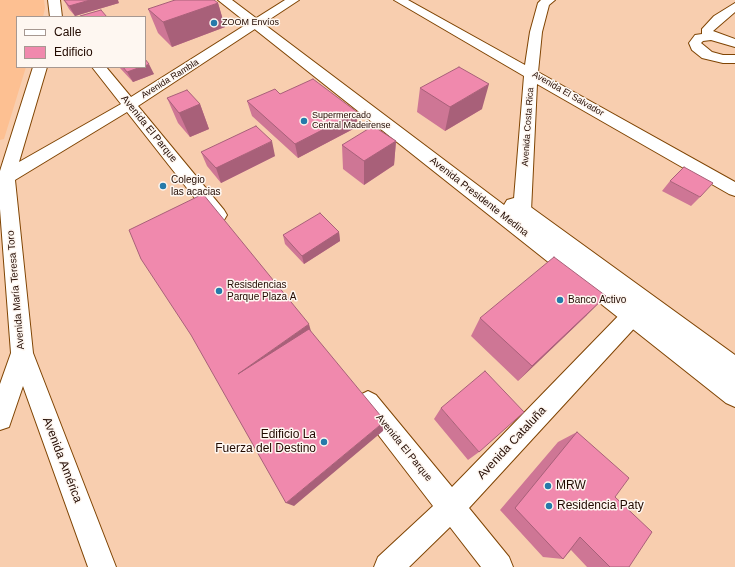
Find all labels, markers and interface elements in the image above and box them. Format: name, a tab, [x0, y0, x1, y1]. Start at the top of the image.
legend	[16, 16, 146, 68]
marker: ZOOM Envíos	[209, 18, 219, 28]
place label: ZOOM Envíos	[222, 18, 279, 28]
text: Calle	[54, 25, 81, 39]
text: Edificio	[54, 45, 93, 59]
street label: Avenida Rambla	[139, 57, 201, 101]
street label: Avenida El Salvador	[530, 69, 606, 119]
street label: Avenida Costa Rica	[520, 87, 536, 167]
street label: Avenida El Parque	[118, 93, 180, 165]
place label: Supermercado Central Madeirense	[312, 111, 391, 132]
marker: Supermercado Central Madeirense	[299, 116, 309, 126]
street label: Avenida Presidente Medina	[427, 155, 531, 239]
place label: Colegio las acacias	[171, 174, 220, 198]
marker: Colegio las acacias	[158, 181, 168, 191]
street label: Avenida María Teresa Toro	[5, 230, 27, 350]
place label: Resisdencias Parque Plaza A	[227, 279, 296, 302]
marker: Resisdencias Parque Plaza A	[214, 286, 224, 296]
place label: Banco Activo	[568, 294, 626, 306]
marker: Banco Activo	[555, 295, 565, 305]
street label: Avenida Cataluña	[475, 404, 549, 482]
street label: Avenida El Parque	[373, 412, 435, 484]
street label: Avenida América	[39, 415, 85, 505]
place label: Edificio La Fuerza del Destino	[215, 428, 316, 456]
marker: Edificio La Fuerza del Destino	[319, 437, 329, 447]
place label: MRW	[556, 479, 586, 493]
marker: MRW	[543, 481, 553, 491]
place label: Residencia Paty	[557, 499, 644, 513]
marker: Residencia Paty	[544, 501, 554, 511]

